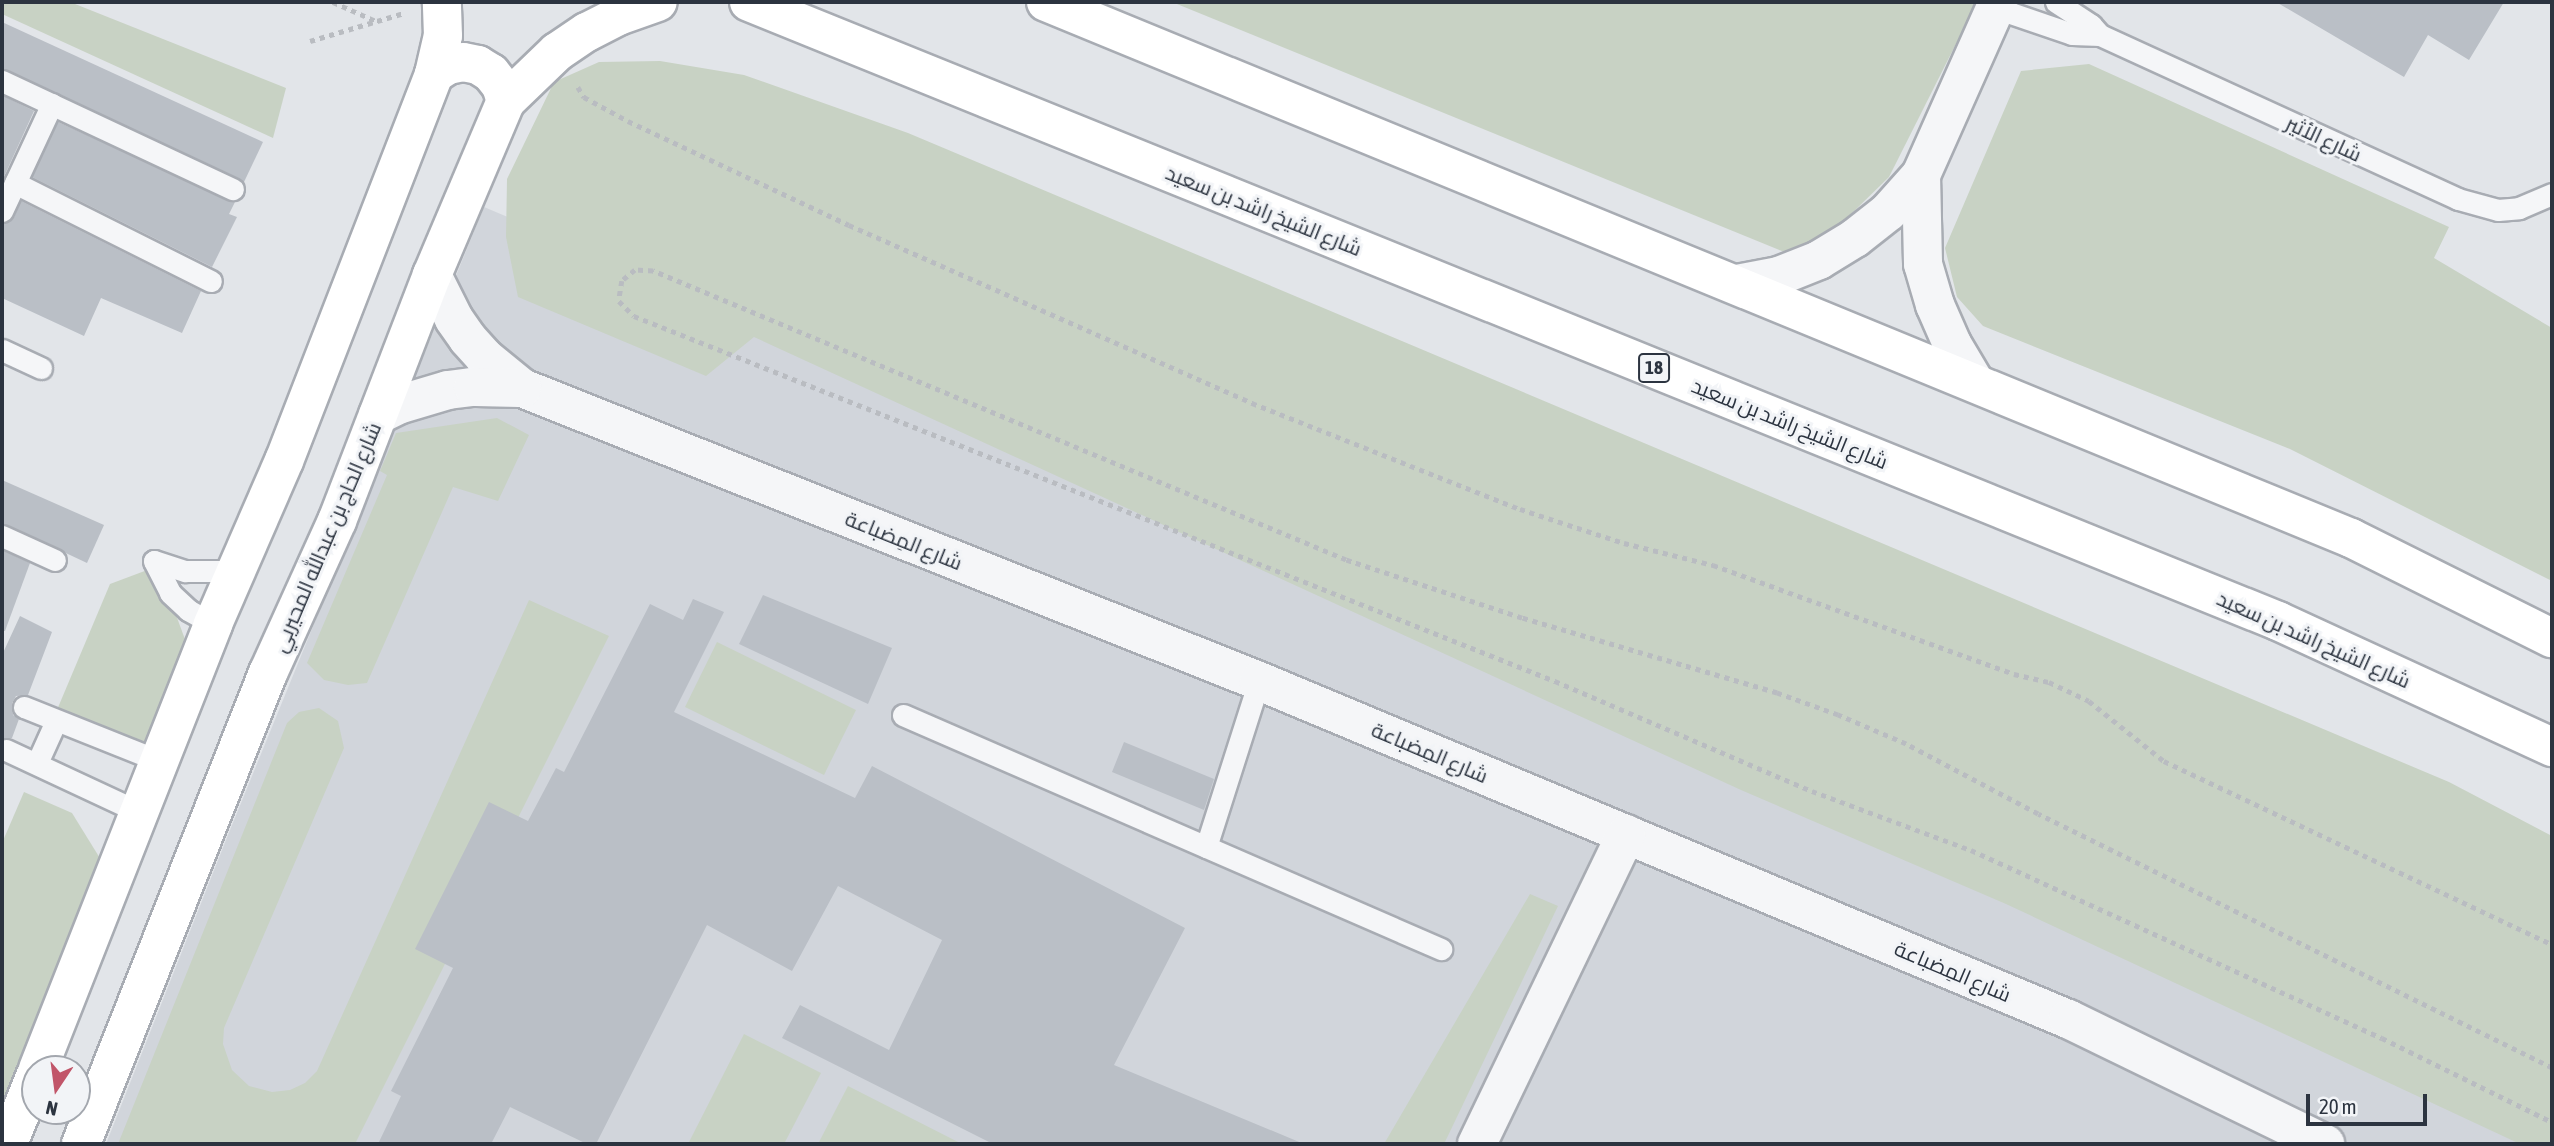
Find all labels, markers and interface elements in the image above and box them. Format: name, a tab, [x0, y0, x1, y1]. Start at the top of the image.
street label: شارع الأثير	[2282, 110, 2366, 166]
street label: شارع الشيخ راشد بن سعيد	[1162, 159, 1366, 261]
road number: 18	[1636, 352, 1672, 384]
street label: شارع الشيخ راشد بن سعيد	[1688, 372, 1892, 474]
street label: شارع الحاج بن عبدالله المحيربي	[266, 418, 386, 656]
street label: شارع المِضباعة	[842, 505, 966, 575]
street label: شارع الشيخ راشد بن سعيد	[2213, 585, 2415, 693]
street label: شارع المِضباعة	[1368, 716, 1492, 788]
street label: شارع المِضباعة	[1891, 935, 2015, 1007]
north arrow	[21, 1055, 91, 1125]
scale bar	[2309, 1080, 2430, 1124]
text: 20 m	[2319, 1094, 2357, 1118]
text: N	[44, 1097, 60, 1120]

